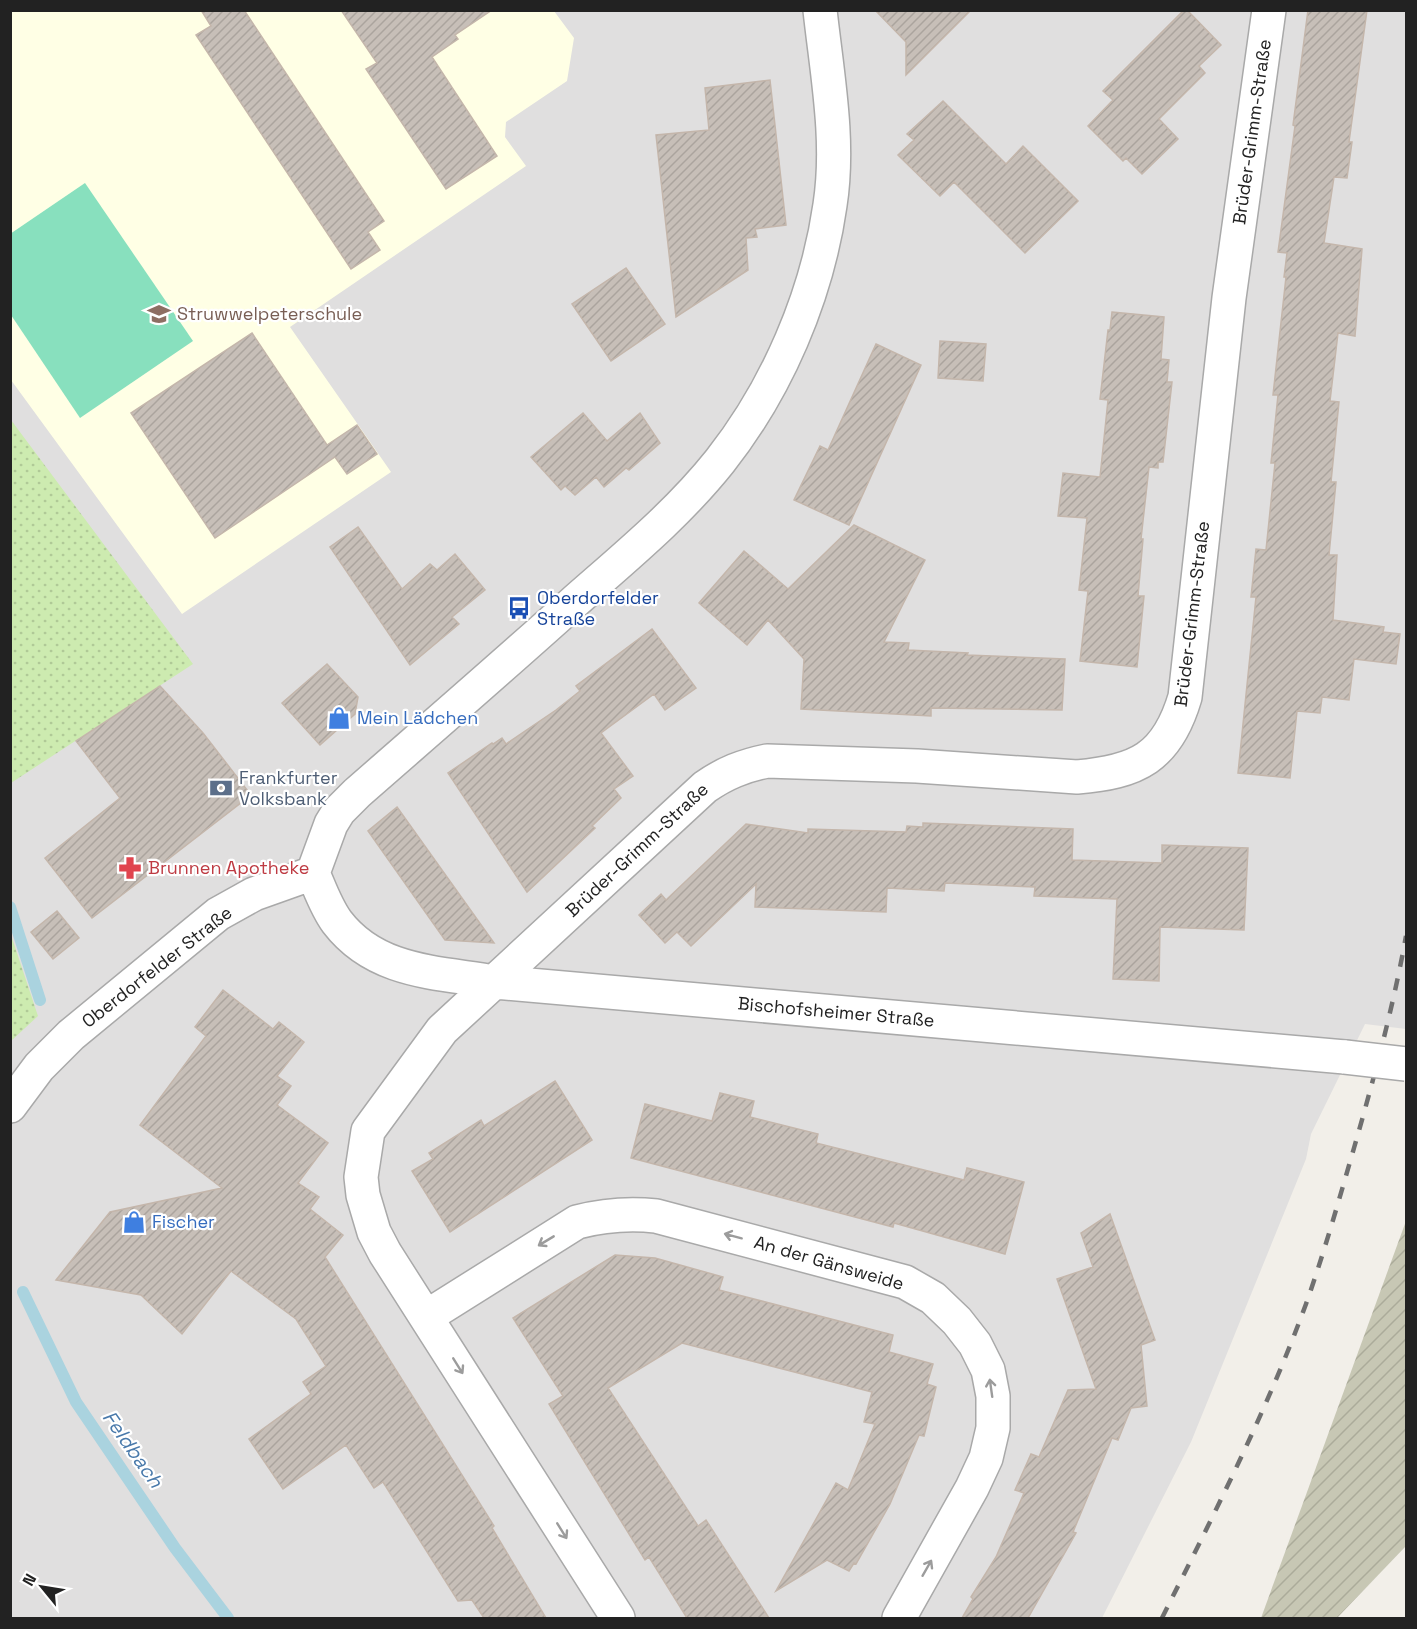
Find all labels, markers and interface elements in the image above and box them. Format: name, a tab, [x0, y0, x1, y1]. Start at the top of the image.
street label: Brüder-Grimm-Straße	[1227, 38, 1276, 226]
school or university icon: Struwwelpeterschule	[146, 301, 172, 327]
place label: Struwwelpeterschule	[177, 302, 362, 325]
street label: Brüder-Grimm-Straße	[1169, 520, 1214, 708]
place label: Oberdorfelder Straße	[537, 586, 659, 630]
bus stop icon: Oberdorfelder Straße	[506, 595, 532, 621]
shop icon: Mein Lädchen	[326, 705, 352, 731]
place label: Mein Lädchen	[357, 706, 478, 729]
place label: Frankfurter Volksbank	[239, 766, 338, 810]
bank icon: Frankfurter Volksbank	[208, 775, 234, 801]
street label: Brüder-Grimm-Straße	[560, 777, 713, 922]
pharmacy icon: Brunnen Apotheke	[117, 855, 143, 881]
place label: Brunnen Apotheke	[148, 856, 309, 879]
street label: Oberdorfelder Straße	[77, 901, 237, 1032]
street label: Bischofsheimer Straße	[737, 991, 935, 1032]
shop icon: Fischer	[121, 1209, 147, 1235]
place label: Fischer	[152, 1210, 215, 1233]
one-way arrow	[723, 1230, 742, 1242]
street label: An der Gänsweide	[752, 1230, 907, 1295]
one-way arrow	[538, 1235, 555, 1247]
one-way arrow	[452, 1357, 464, 1374]
one-way arrow	[986, 1379, 997, 1399]
water label: Feldbach	[97, 1405, 169, 1493]
one-way arrow	[556, 1522, 569, 1539]
north arrow	[12, 1557, 72, 1617]
one-way arrow	[922, 1559, 934, 1576]
text: N	[18, 1570, 41, 1590]

